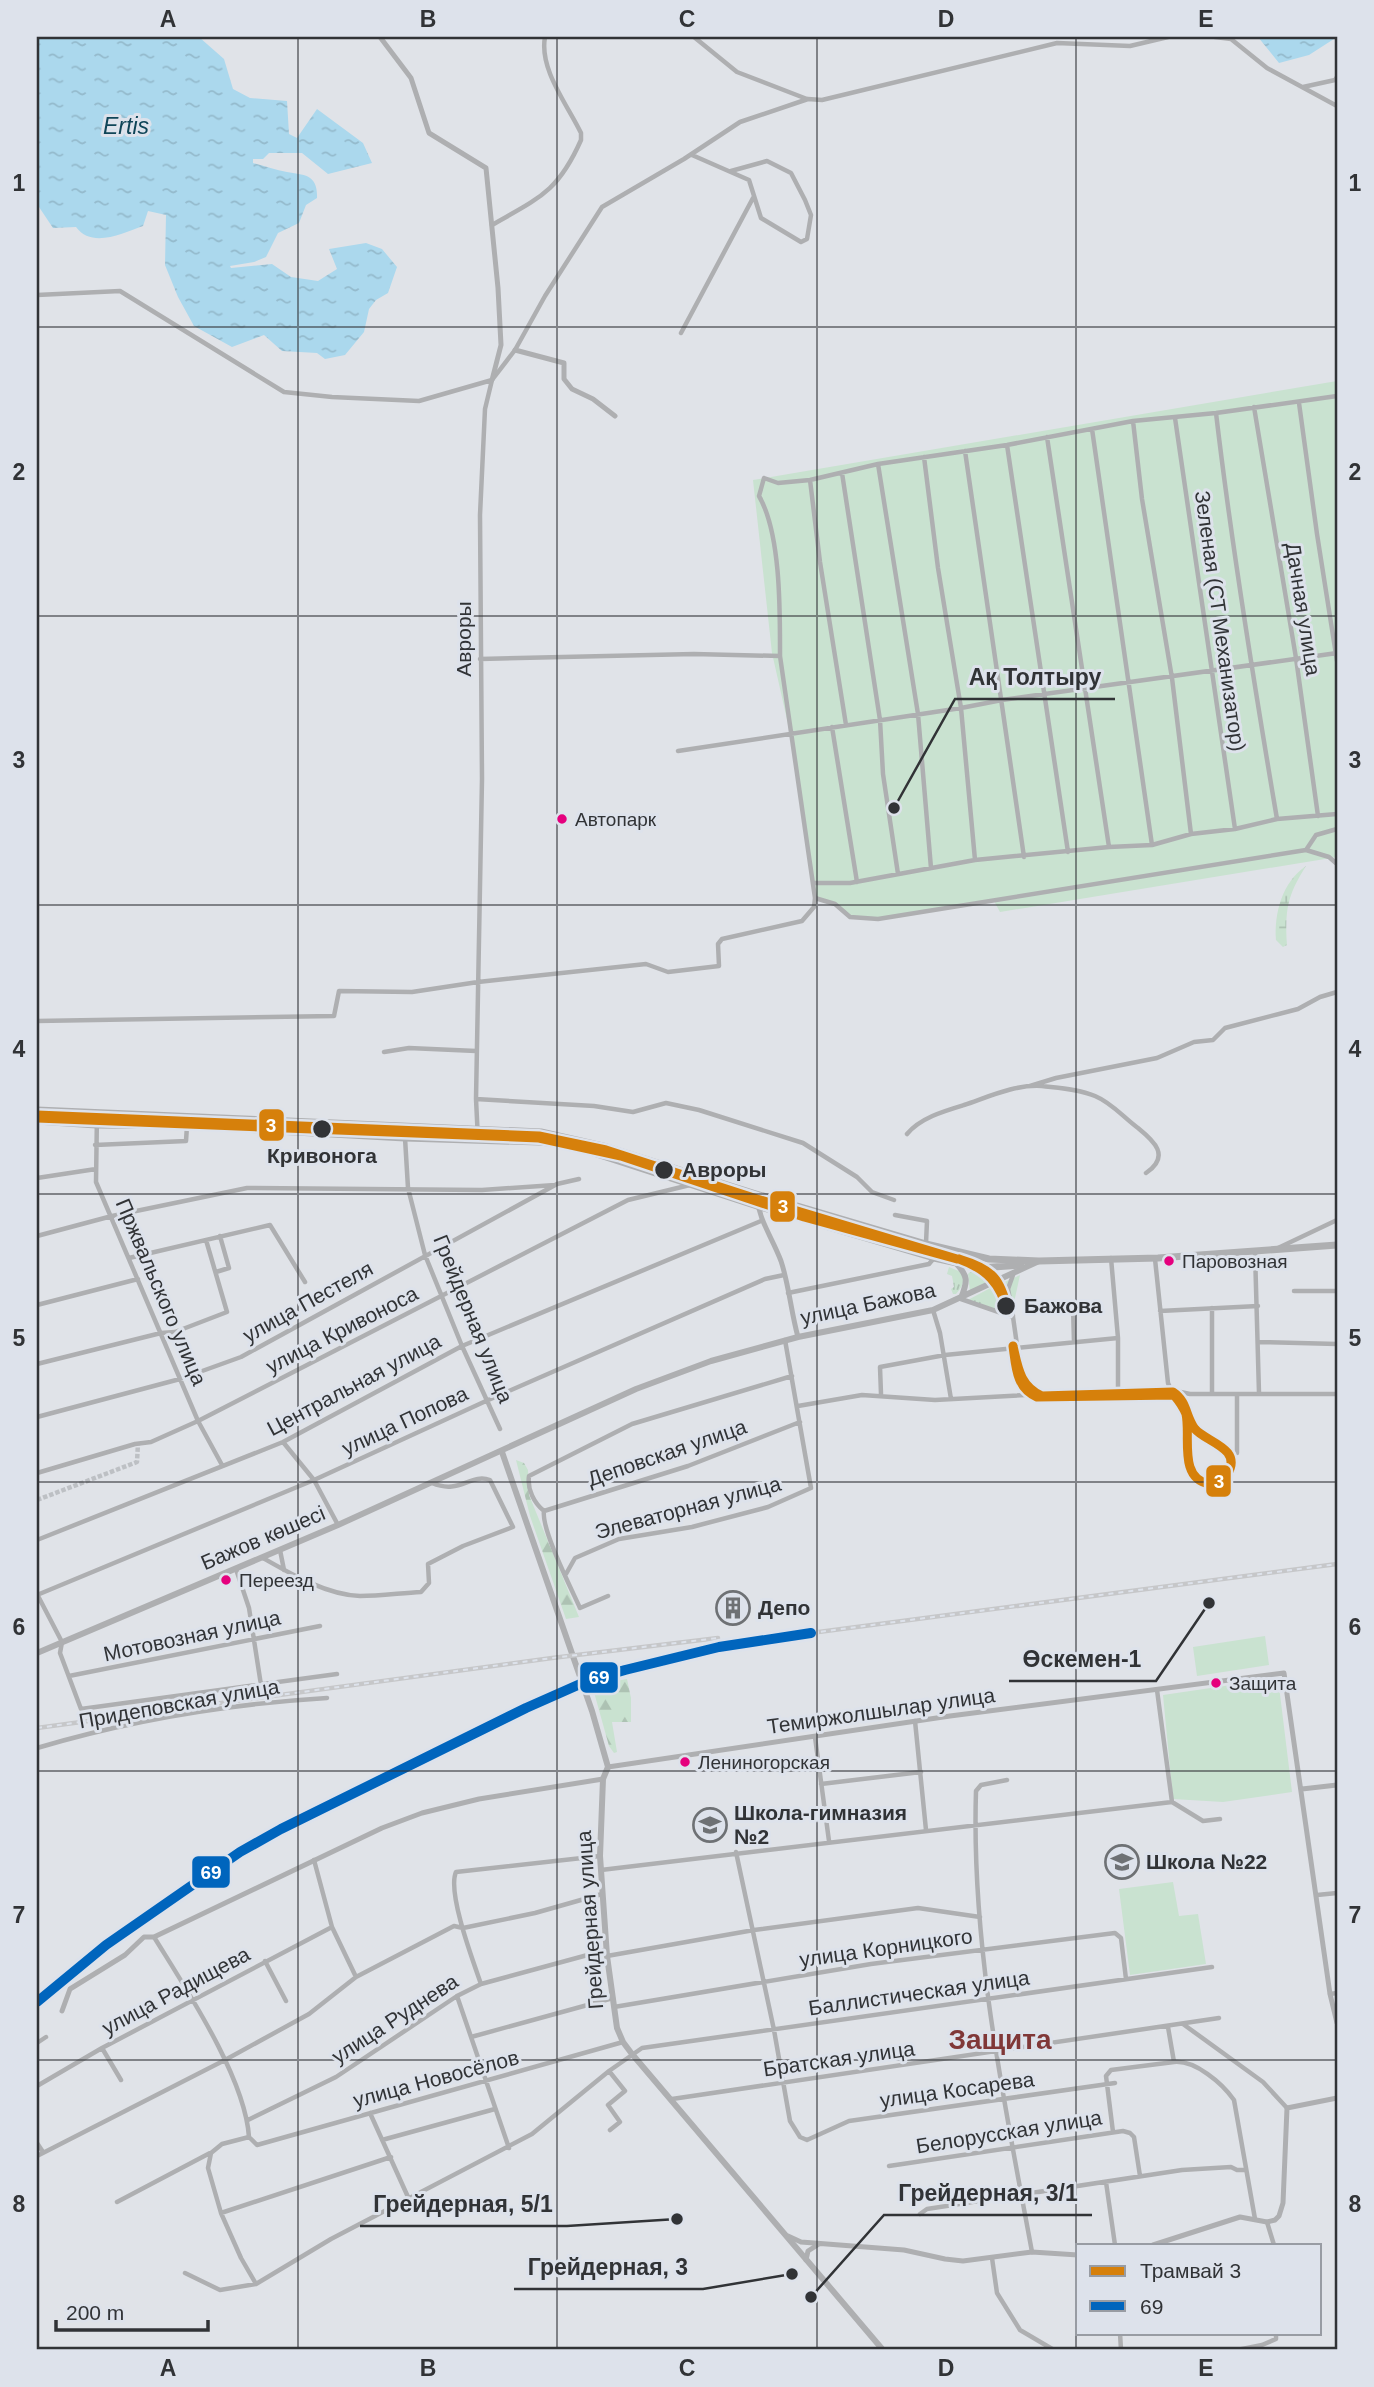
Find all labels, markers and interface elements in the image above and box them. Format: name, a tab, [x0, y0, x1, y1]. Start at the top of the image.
text: A	[160, 6, 176, 32]
text: B	[420, 6, 436, 32]
text: C	[679, 6, 695, 32]
text: D	[938, 6, 954, 32]
text: E	[1198, 6, 1214, 32]
water label: Ertis	[103, 113, 150, 139]
text: 1	[13, 170, 26, 196]
text: 1	[1349, 170, 1362, 196]
text: 2	[13, 459, 25, 485]
text: 2	[1349, 459, 1361, 485]
street label: Зеленая (СТ Механизатор)	[1191, 489, 1250, 753]
street label: Дачная улица	[1282, 541, 1325, 678]
street label: Авроры	[452, 601, 475, 677]
callout: Ақ Толтыру	[955, 655, 1115, 699]
text: Ақ Толтыру	[969, 664, 1102, 690]
text: 3	[13, 747, 25, 773]
text: 3	[1349, 747, 1361, 773]
place label: Автопарк	[575, 809, 657, 830]
marker: Автопарк	[555, 812, 569, 826]
text: 4	[13, 1036, 26, 1062]
text: 4	[1349, 1036, 1362, 1062]
line badge: 3	[258, 1108, 285, 1142]
text: 3	[266, 1115, 276, 1136]
marker: Кривонога	[311, 1118, 333, 1140]
place label: Кривонога	[267, 1144, 377, 1167]
place label: Авроры	[682, 1158, 767, 1181]
marker: Авроры	[653, 1159, 675, 1181]
line badge: 3	[769, 1190, 796, 1223]
street label: Пржвальского улица	[112, 1195, 211, 1389]
text: 3	[778, 1196, 788, 1217]
street label: Грейдерная улица	[429, 1231, 518, 1406]
place label: Паровозная	[1182, 1251, 1288, 1272]
marker: Паровозная	[1162, 1254, 1176, 1268]
street label: улица Пестеля	[239, 1256, 377, 1347]
street label: улица Бажова	[798, 1278, 938, 1329]
street label: улица Кривоноса	[262, 1281, 422, 1378]
place label: Бажова	[1024, 1294, 1103, 1317]
marker: Бажова	[995, 1295, 1017, 1317]
text: 5	[13, 1325, 26, 1351]
text: 5	[1349, 1325, 1362, 1351]
street label: Центральная улица	[263, 1329, 445, 1440]
street label: улица Попова	[338, 1381, 472, 1460]
street label: Деповская улица	[584, 1414, 750, 1491]
line badge: 3	[1205, 1464, 1232, 1498]
text: 3	[1214, 1471, 1224, 1492]
street label: Элеваторная улица	[592, 1472, 784, 1543]
street label: Бажов көшесі	[197, 1501, 328, 1574]
place label: Переезд	[239, 1570, 314, 1591]
marker: Переезд	[219, 1573, 233, 1587]
building icon: Депо	[714, 1589, 752, 1627]
place label: Депо	[758, 1596, 810, 1619]
street label: Мотовозная улица	[101, 1605, 283, 1665]
text: 6	[13, 1614, 25, 1640]
text: 6	[1349, 1614, 1361, 1640]
callout: Өскемен-1	[1009, 1637, 1156, 1681]
text: Өскемен-1	[1023, 1646, 1142, 1672]
line badge: 69	[579, 1661, 619, 1694]
text: 69	[588, 1667, 610, 1688]
place label: Защита	[1229, 1673, 1297, 1694]
street label: Придеповская улица	[77, 1674, 281, 1732]
marker: Защита	[1209, 1676, 1223, 1690]
street label: Темиржолшылар улица	[766, 1683, 997, 1738]
place label: Лениногорская	[698, 1752, 830, 1773]
marker: Лениногорская	[678, 1755, 692, 1769]
place label: Школа-гимназия №2	[734, 1801, 907, 1848]
school or university icon: Школа-гимназия №2	[691, 1806, 729, 1844]
street label: Грейдерная улица	[572, 1830, 607, 2010]
school or university icon: Школа №22	[1103, 1843, 1141, 1881]
place label: Школа №22	[1146, 1850, 1267, 1873]
line badge: 69	[191, 1855, 231, 1889]
text: 69	[200, 1862, 222, 1883]
text: 7	[13, 1902, 25, 1928]
text: 7	[1349, 1902, 1361, 1928]
street label: улица Корницкого	[798, 1924, 974, 1971]
street label: улица Радищева	[98, 1942, 254, 2039]
street label: Баллистическая улица	[807, 1966, 1031, 2019]
street label: улица Руднева	[327, 1969, 462, 2068]
district label: Защита	[948, 2024, 1052, 2055]
street label: Братская улица	[762, 2036, 917, 2081]
street label: улица Новосёлов	[351, 2045, 521, 2112]
street label: улица Косарева	[878, 2067, 1036, 2112]
street label: Белорусская улица	[914, 2105, 1104, 2158]
callout: Грейдерная, 3/1	[884, 2171, 1092, 2215]
text: Грейдерная, 3/1	[898, 2180, 1078, 2206]
callout: Грейдерная, 5/1	[360, 2182, 567, 2226]
text: 8	[13, 2191, 26, 2217]
text: Грейдерная, 5/1	[373, 2191, 553, 2217]
text: 8	[1349, 2191, 1362, 2217]
legend	[1076, 2244, 1322, 2334]
callout: Грейдерная, 3	[514, 2245, 703, 2289]
text: Грейдерная, 3	[528, 2254, 688, 2280]
text: Трамвай 3	[1140, 2259, 1241, 2282]
scale bar	[56, 2289, 208, 2333]
text: 69	[1140, 2295, 1163, 2318]
text: 200 m	[66, 2301, 124, 2324]
text: A	[160, 2355, 176, 2381]
text: B	[420, 2355, 436, 2381]
text: C	[679, 2355, 695, 2381]
text: D	[938, 2355, 954, 2381]
text: E	[1198, 2355, 1214, 2381]

